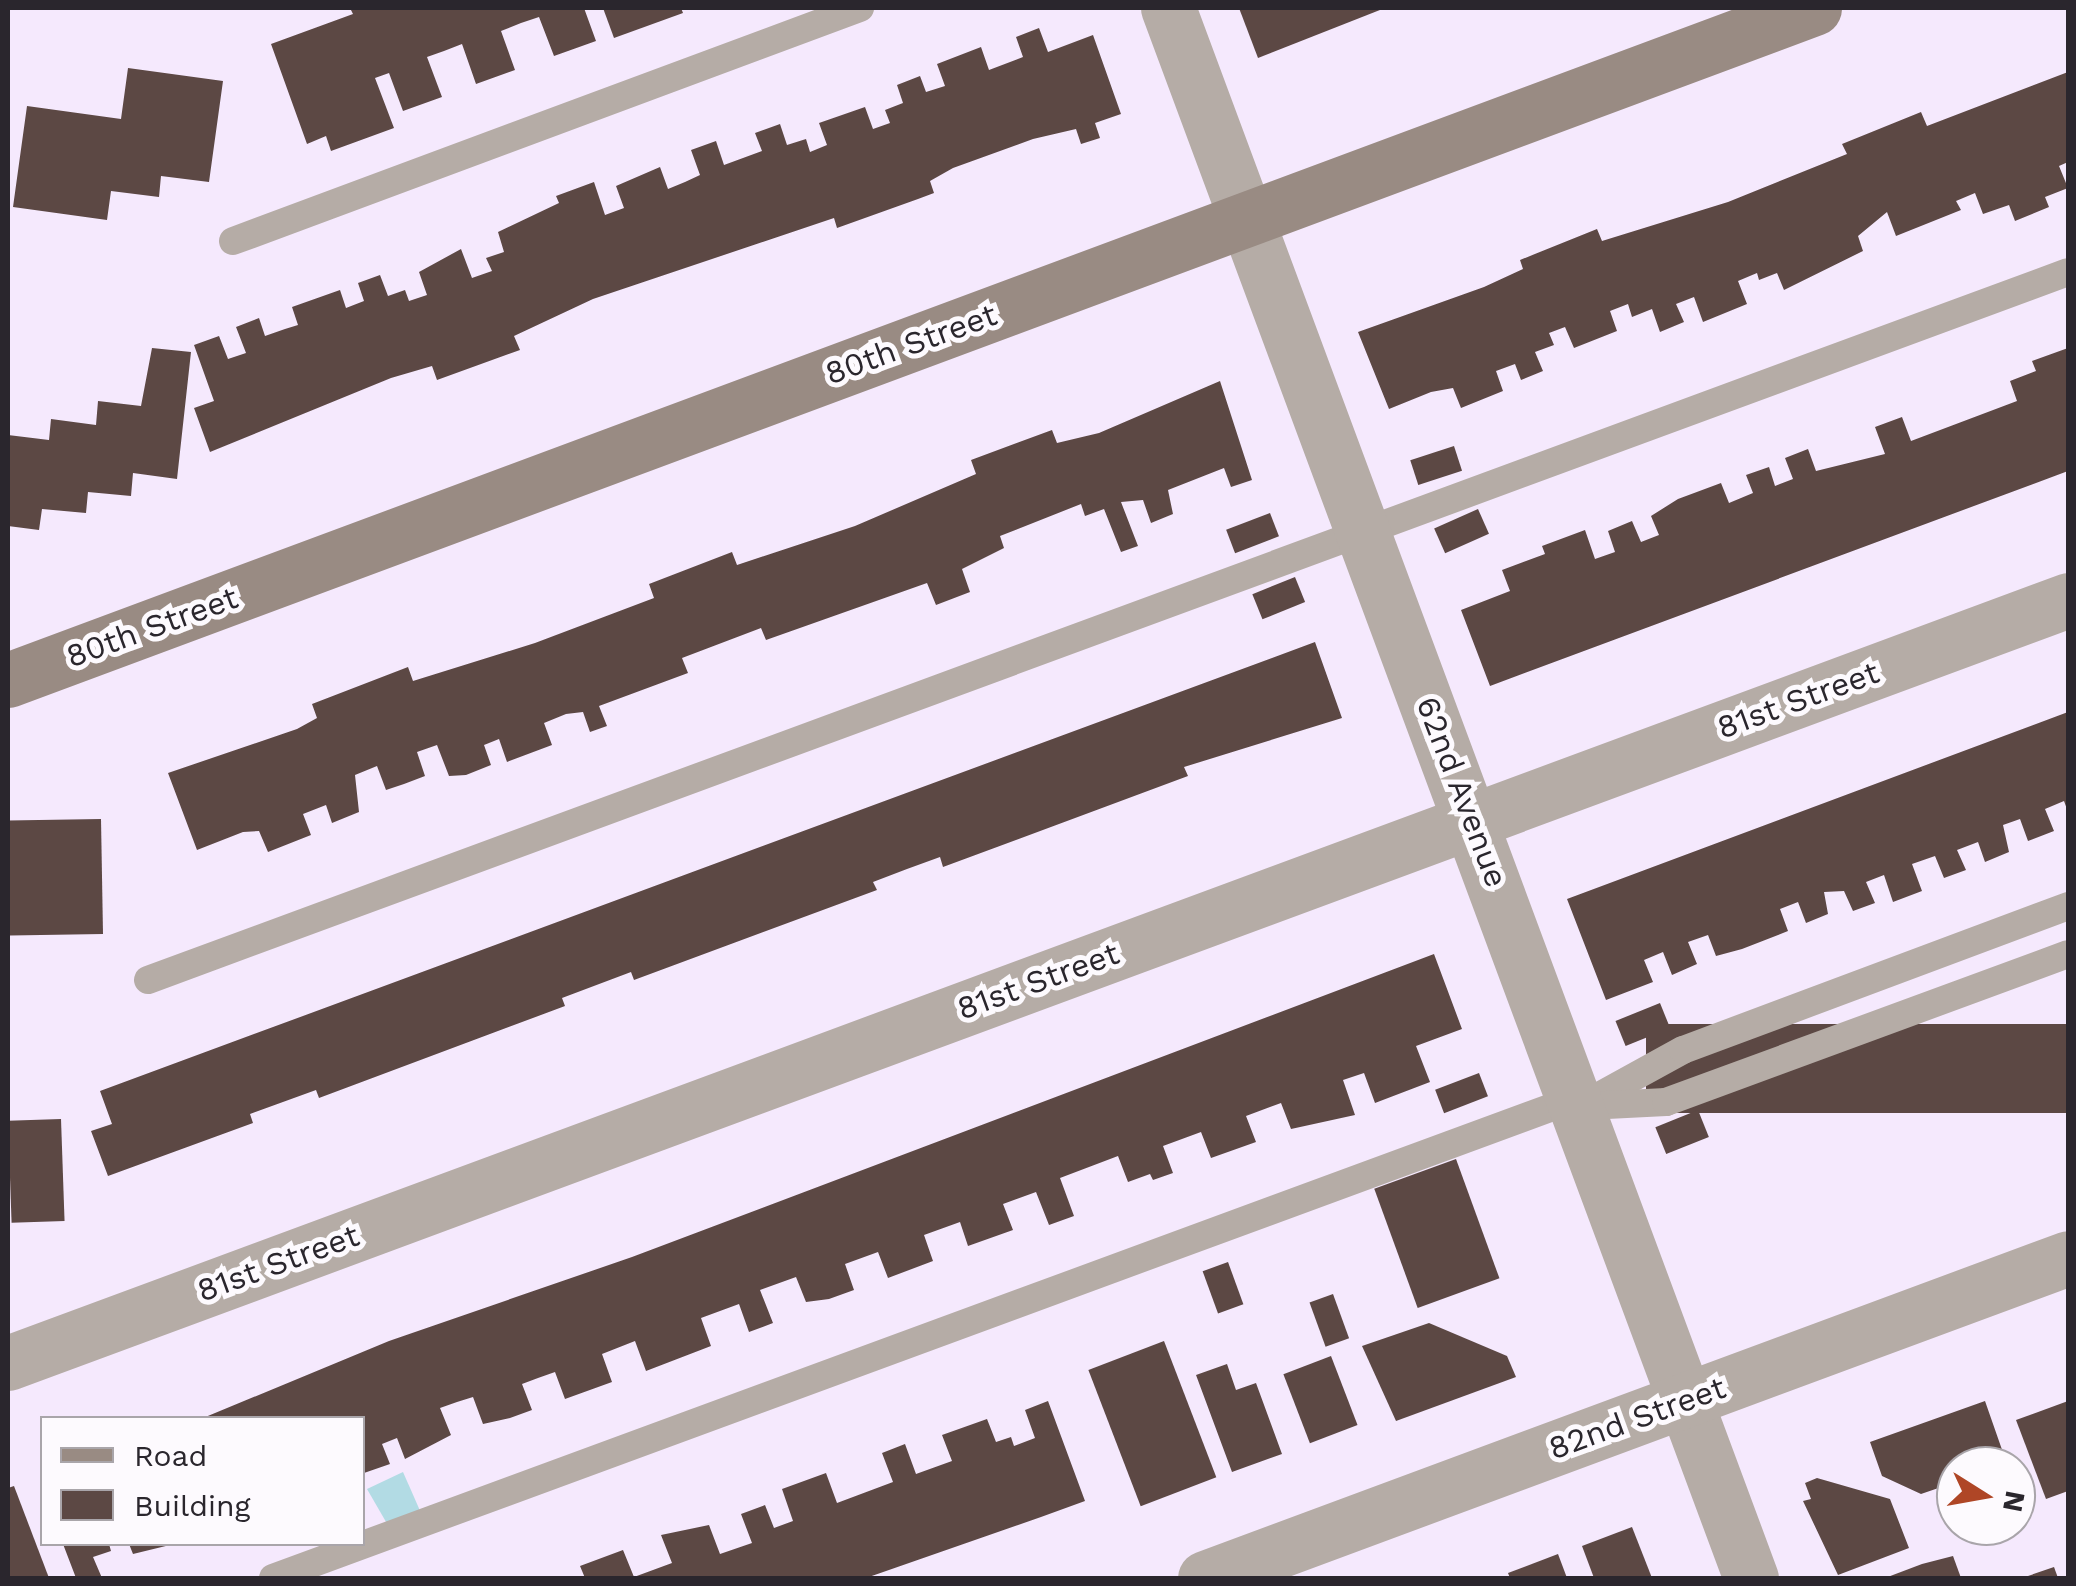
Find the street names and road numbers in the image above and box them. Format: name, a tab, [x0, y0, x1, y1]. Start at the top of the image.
street label: 80th Street	[820, 295, 1002, 393]
street label: 80th Street	[61, 578, 243, 676]
street label: 81st Street	[1712, 653, 1884, 747]
street label: 62nd Avenue	[1408, 691, 1516, 893]
street label: 81st Street	[952, 934, 1124, 1028]
street label: 81st Street	[192, 1216, 364, 1310]
street label: 82nd Street	[1543, 1368, 1731, 1468]

